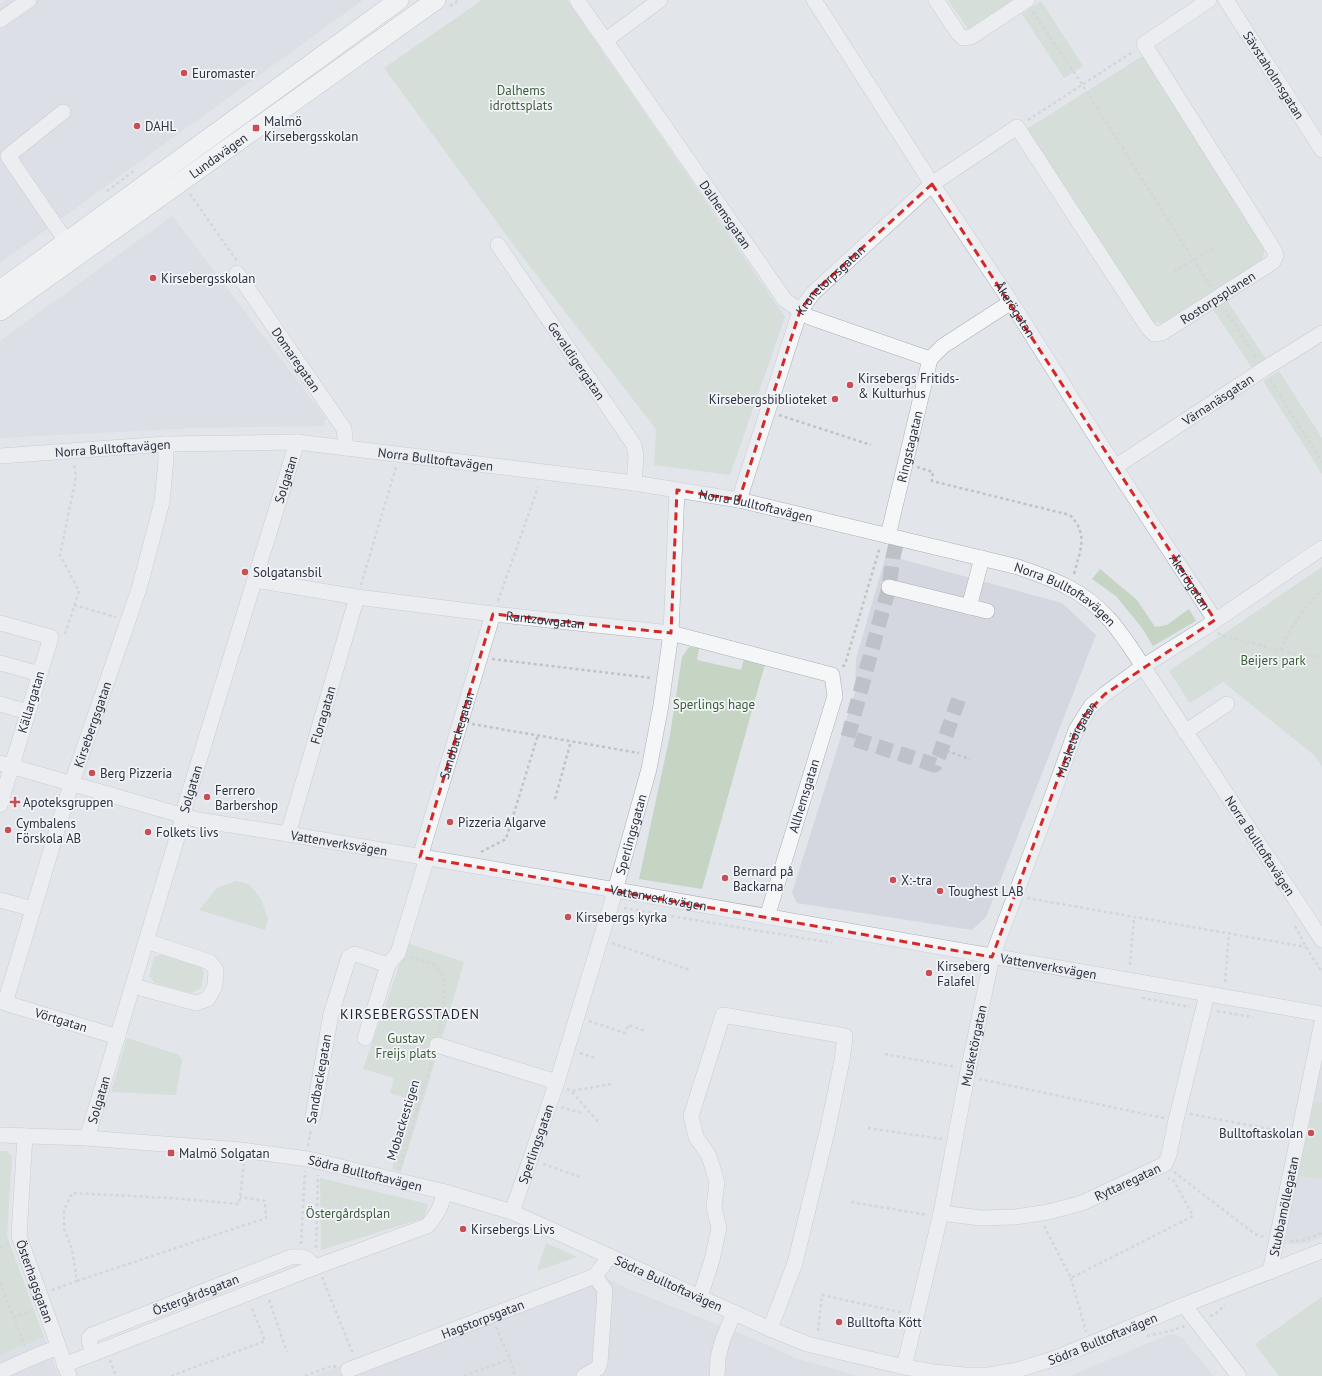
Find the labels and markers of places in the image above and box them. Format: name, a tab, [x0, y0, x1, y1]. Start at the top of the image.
place label: Euromaster	[192, 65, 256, 82]
marker: Euromaster	[179, 68, 189, 78]
place label: Malmö Kirsebergsskolan	[264, 113, 358, 145]
place label: DAHL	[145, 118, 177, 135]
marker: DAHL	[132, 121, 142, 131]
marker: Malmö Kirsebergsskolan	[251, 123, 261, 133]
place label: Kirsebergsskolan	[161, 270, 255, 287]
marker: Kirsebergsskolan	[148, 273, 158, 283]
place label: Kirsebergs Fritids- & Kulturhus	[858, 370, 960, 402]
marker: Kirsebergs Fritids- & Kulturhus	[845, 380, 855, 390]
place label: Kirsebergsbiblioteket	[709, 391, 828, 408]
marker: Kirsebergsbiblioteket	[830, 394, 840, 404]
place label: Solgatansbil	[253, 564, 322, 581]
marker: Solgatansbil	[240, 567, 250, 577]
place label: Berg Pizzeria	[100, 765, 172, 782]
marker: Berg Pizzeria	[87, 768, 97, 778]
place label: Ferrero Barbershop	[215, 782, 278, 814]
marker: Ferrero Barbershop	[202, 792, 212, 802]
place label: Apoteksgruppen	[23, 794, 113, 811]
marker: Apoteksgruppen	[10, 797, 20, 807]
place label: Pizzeria Algarve	[458, 814, 546, 831]
place label: Cymbalens Förskola AB	[16, 815, 81, 847]
marker: Pizzeria Algarve	[445, 817, 455, 827]
place label: Folkets livs	[156, 824, 219, 841]
marker: Cymbalens Förskola AB	[3, 825, 13, 835]
marker: Folkets livs	[143, 827, 153, 837]
place label: Bernard på Backarna	[733, 863, 794, 895]
place label: X:-tra	[901, 872, 932, 889]
marker: Bernard på Backarna	[720, 873, 730, 883]
marker: X:-tra	[888, 875, 898, 885]
place label: Toughest LAB	[948, 883, 1024, 900]
marker: Toughest LAB	[935, 886, 945, 896]
place label: Kirsebergs kyrka	[576, 909, 667, 926]
marker: Kirsebergs kyrka	[563, 912, 573, 922]
place label: Kirseberg Falafel	[937, 958, 990, 990]
marker: Kirseberg Falafel	[924, 968, 934, 978]
place label: Bulltoftaskolan	[1219, 1125, 1303, 1142]
marker: Bulltoftaskolan	[1306, 1128, 1316, 1138]
place label: Malmö Solgatan	[179, 1145, 270, 1162]
marker: Malmö Solgatan	[166, 1148, 176, 1158]
place label: Kirsebergs Livs	[471, 1221, 555, 1238]
marker: Kirsebergs Livs	[458, 1224, 468, 1234]
place label: Bulltofta Kött	[847, 1314, 922, 1331]
marker: Bulltofta Kött	[834, 1317, 844, 1327]

